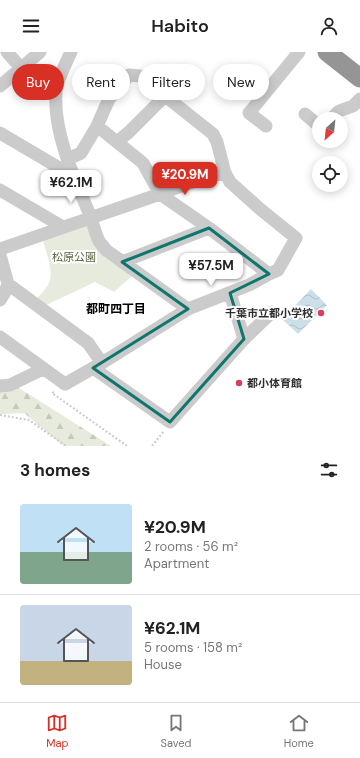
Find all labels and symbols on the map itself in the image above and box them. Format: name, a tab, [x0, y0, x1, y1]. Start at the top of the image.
north arrow	[312, 112, 348, 148]
pin: ¥20.9M	[152, 162, 218, 196]
pin: ¥62.1M	[38, 170, 104, 204]
park label: 松原公園	[52, 250, 96, 264]
pin: ¥57.5M	[178, 253, 244, 287]
district label: 都町四丁目	[86, 301, 146, 317]
place label: 千葉市立都小学校	[225, 306, 313, 320]
marker: 千葉市立都小学校	[316, 308, 326, 318]
place label: 都小体育館	[247, 376, 302, 390]
marker: 都小体育館	[234, 378, 244, 388]

